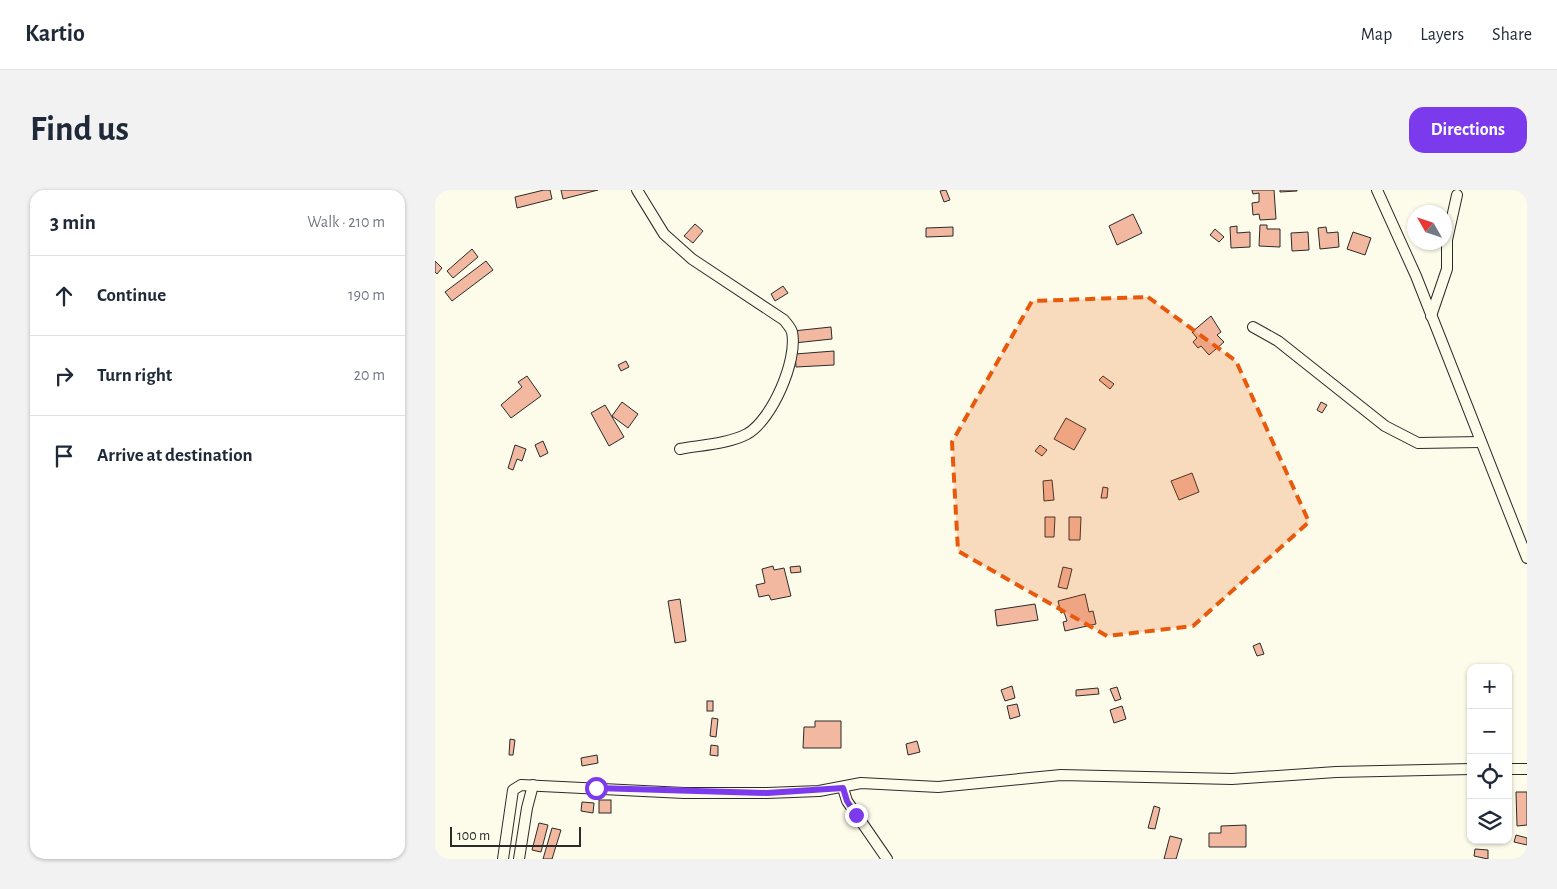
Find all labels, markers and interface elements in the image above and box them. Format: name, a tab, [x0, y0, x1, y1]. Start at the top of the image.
text: Kartio	[25, 22, 85, 46]
text: Map	[1361, 26, 1392, 44]
text: Layers	[1420, 26, 1464, 44]
text: Share	[1492, 26, 1532, 44]
button: Directions	[1409, 107, 1527, 153]
text: Find us	[30, 112, 129, 147]
north arrow	[1407, 205, 1452, 250]
text: 3 min	[50, 212, 96, 233]
text: Walk · 210 m	[307, 214, 385, 230]
icon: ahead	[50, 282, 78, 310]
text: Continue	[97, 286, 166, 305]
text: 190 m	[348, 287, 385, 303]
icon: right	[50, 362, 78, 390]
text: Turn right	[97, 366, 172, 385]
text: 20 m	[354, 367, 385, 383]
icon: arrive	[50, 442, 78, 470]
text: Arrive at destination	[97, 446, 253, 465]
map controls	[1467, 664, 1512, 844]
button: +	[1467, 664, 1512, 709]
button: −	[1467, 709, 1512, 754]
button: locate	[1467, 754, 1512, 799]
route start	[585, 777, 608, 800]
button: layers	[1467, 799, 1512, 844]
route end	[845, 804, 868, 827]
scale bar	[450, 824, 581, 847]
text: 100 m	[457, 829, 490, 843]

